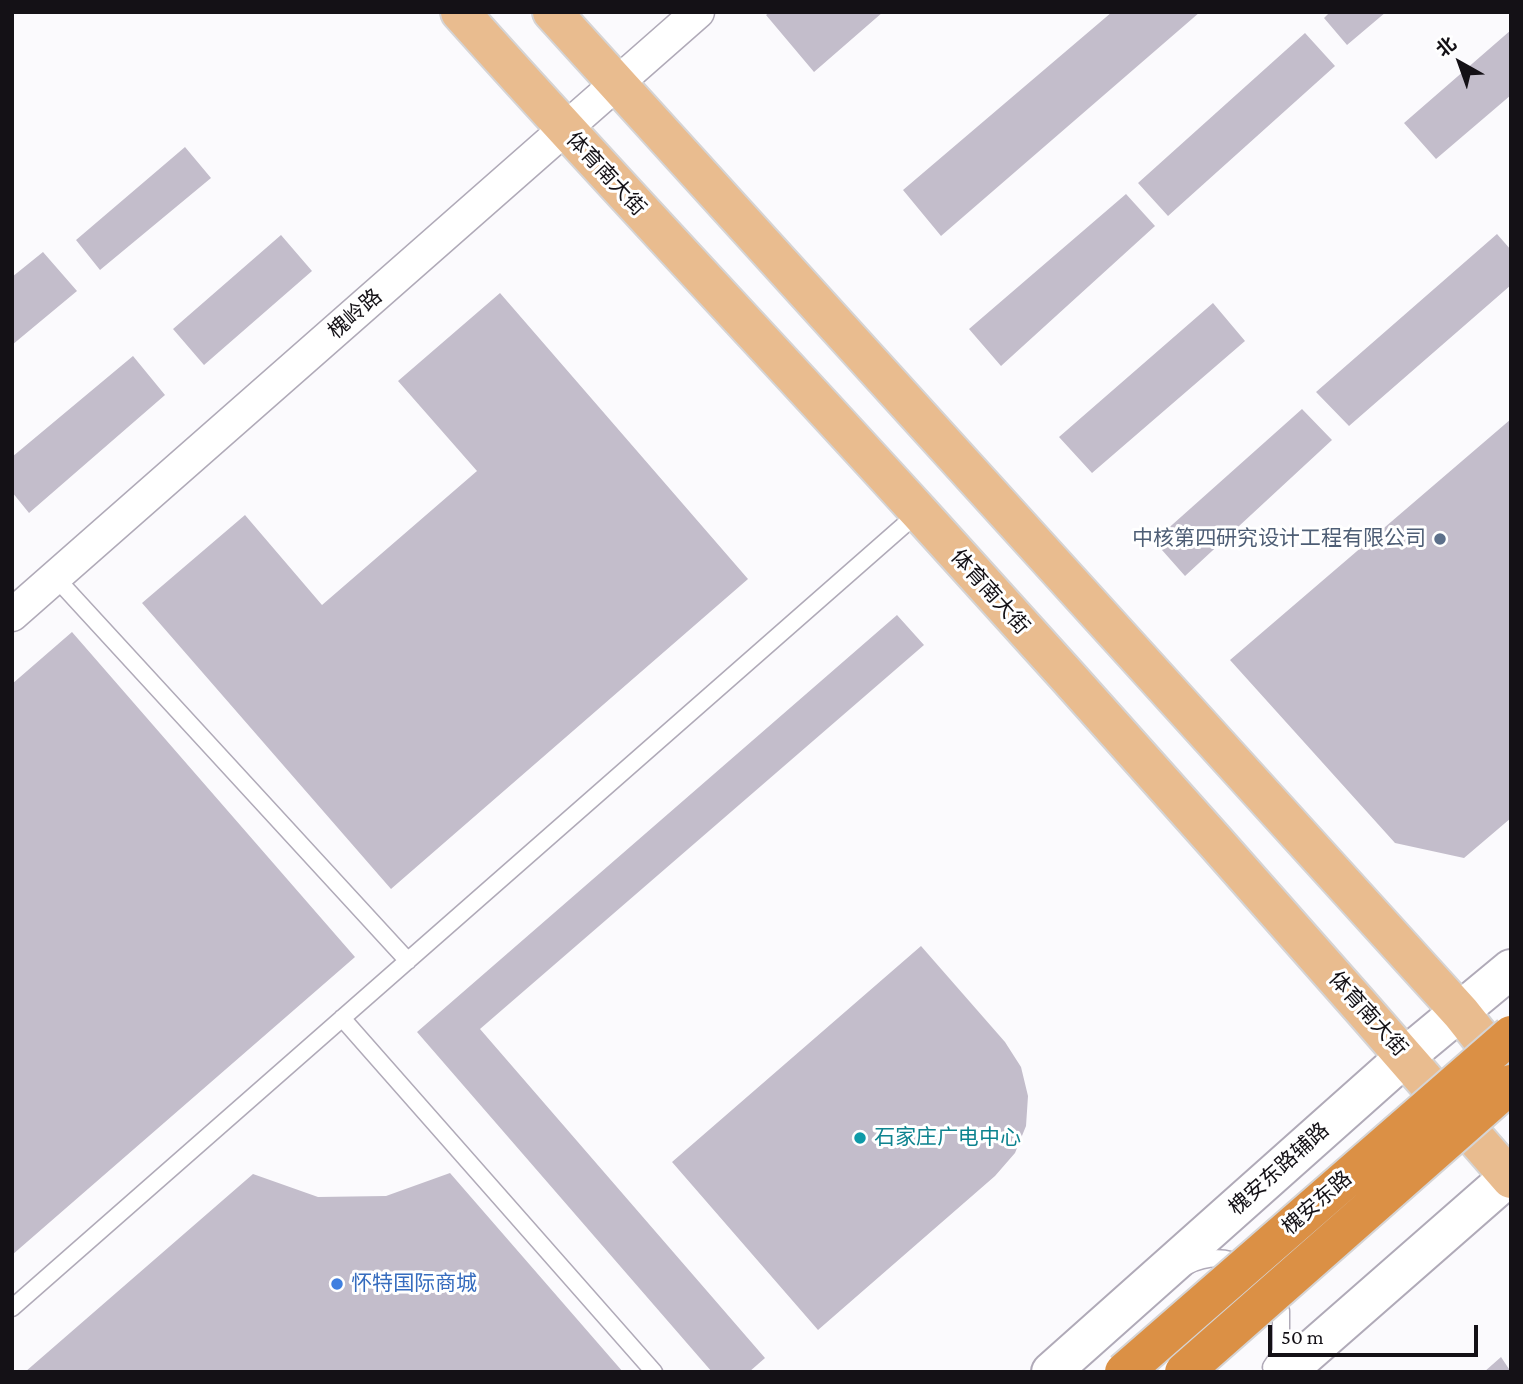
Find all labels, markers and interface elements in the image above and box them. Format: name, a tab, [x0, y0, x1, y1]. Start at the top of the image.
north arrow	[1425, 28, 1495, 98]
text: 北	[1432, 32, 1460, 61]
street label: 体育南大街	[561, 127, 651, 221]
street label: 槐岭路	[323, 284, 387, 344]
place label: 中核第四研究设计工程有限公司	[1132, 526, 1426, 552]
marker: 中核第四研究设计工程有限公司	[1432, 531, 1448, 547]
street label: 体育南大街	[946, 545, 1034, 639]
street label: 体育南大街	[1324, 967, 1412, 1061]
street label: 槐安东路辅路	[1224, 1117, 1334, 1221]
place label: 石家庄广电中心	[874, 1125, 1021, 1151]
marker: 石家庄广电中心	[852, 1130, 868, 1146]
street label: 槐安东路	[1277, 1166, 1357, 1240]
place label: 怀特国际商城	[351, 1271, 477, 1297]
marker: 怀特国际商城	[329, 1276, 345, 1292]
scale bar	[1271, 1310, 1481, 1354]
text: 50 m	[1281, 1325, 1324, 1349]

